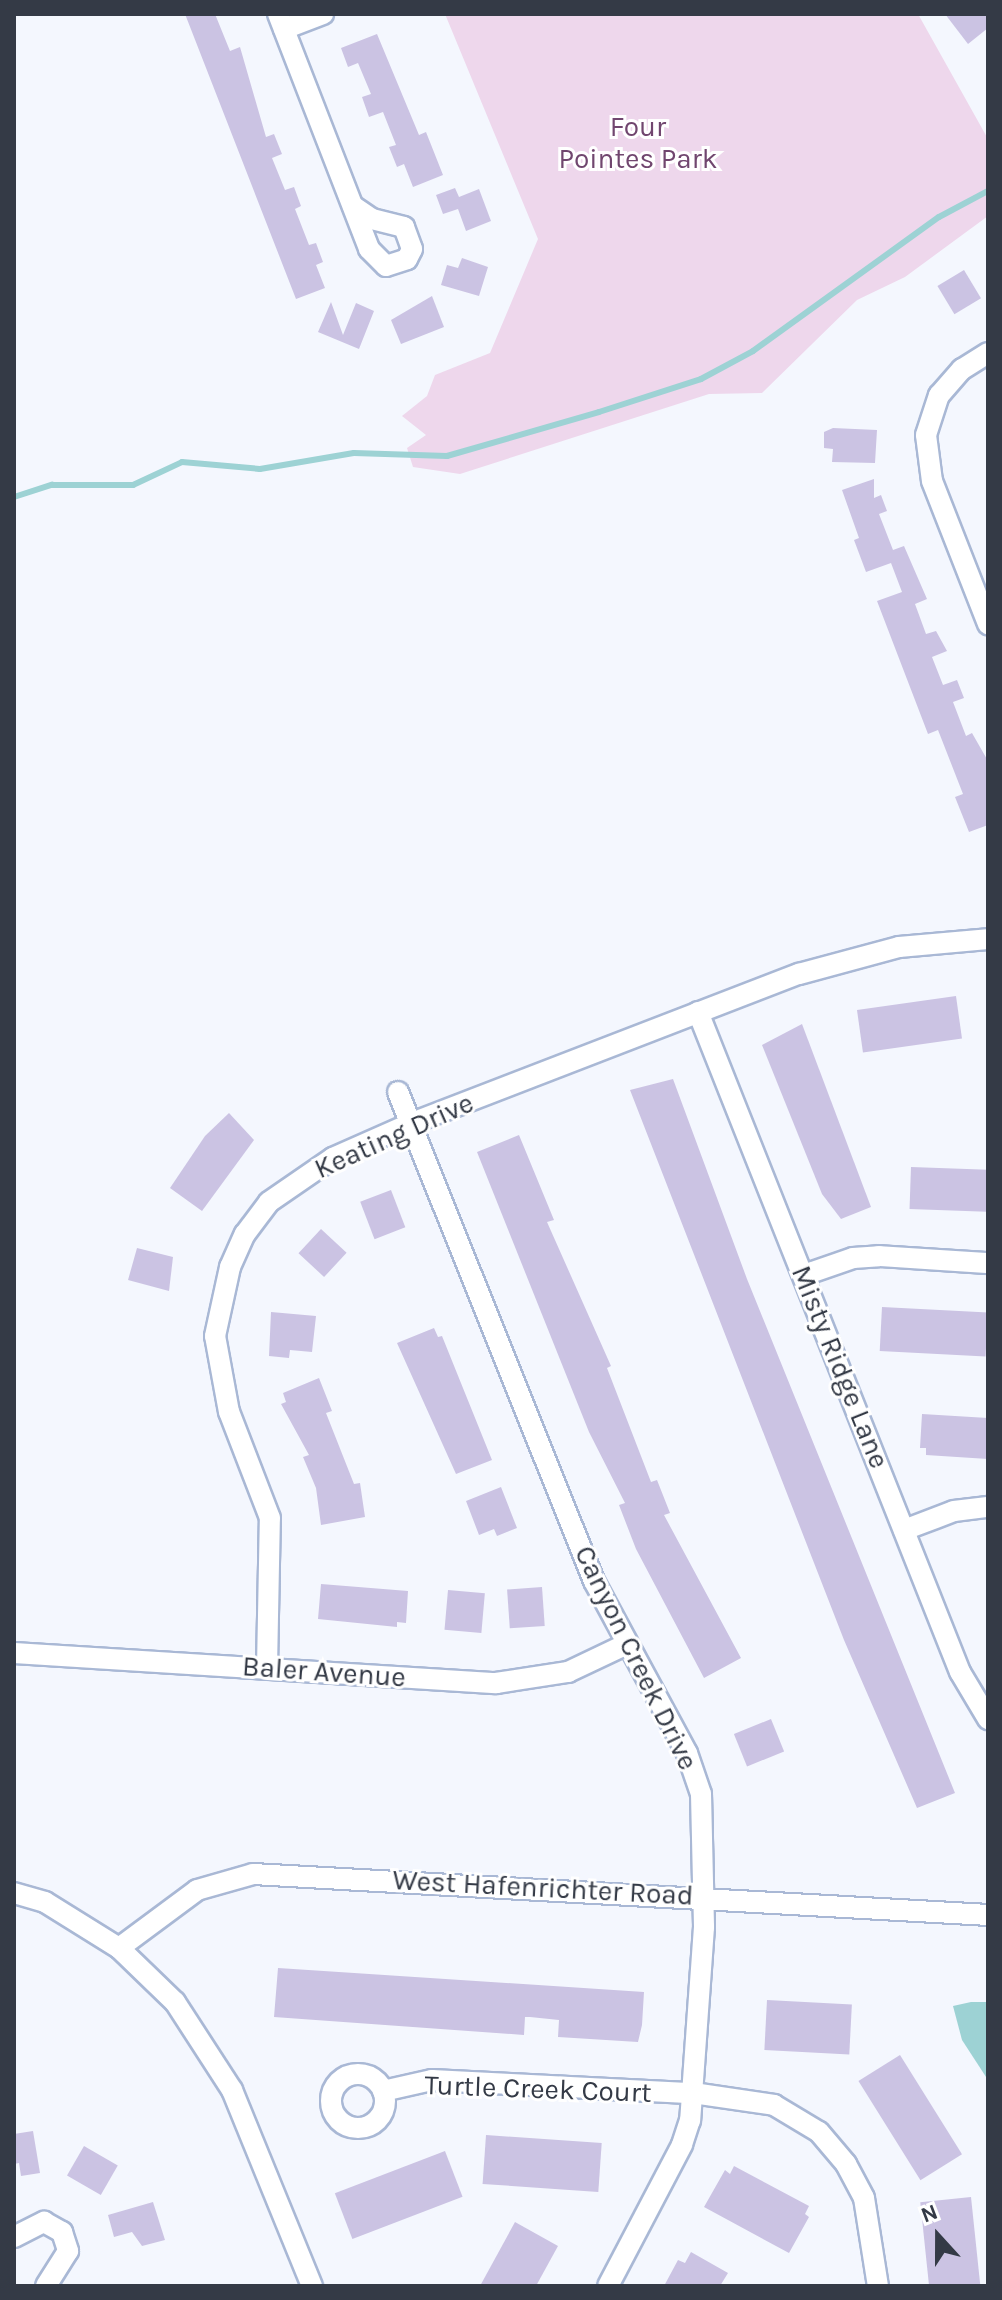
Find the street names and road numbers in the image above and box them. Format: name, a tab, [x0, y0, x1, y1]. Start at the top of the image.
street label: Keating Drive	[309, 1086, 479, 1186]
street label: Misty Ridge Lane	[784, 1261, 896, 1473]
street label: Canyon Creek Drive	[567, 1540, 705, 1776]
street label: Baler Avenue	[241, 1650, 407, 1694]
street label: West Hafenrichter Road	[392, 1863, 694, 1913]
street label: Turtle Creek Court	[424, 2068, 652, 2110]

